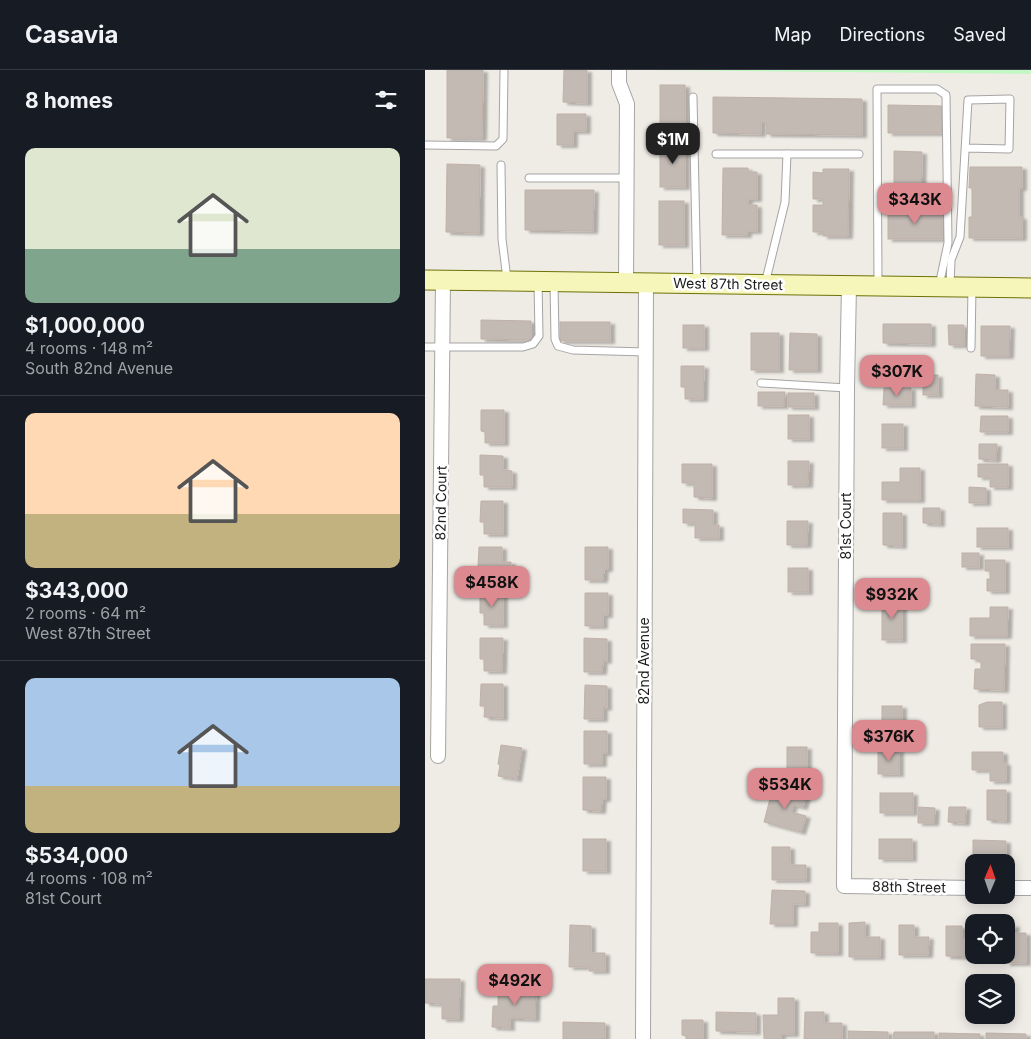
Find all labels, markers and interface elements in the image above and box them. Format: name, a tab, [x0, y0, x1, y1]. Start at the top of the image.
text: Casavia	[25, 20, 118, 49]
text: Map	[774, 24, 812, 45]
text: Directions	[840, 24, 925, 45]
text: Saved	[953, 24, 1006, 45]
icon: filters	[372, 86, 400, 114]
text: 8 homes	[25, 88, 113, 113]
pin: $1M	[649, 122, 697, 165]
text: $1M	[657, 129, 689, 149]
icon: home	[168, 180, 258, 270]
pin: $343K	[880, 182, 950, 225]
text: $343K	[888, 189, 942, 209]
street label: West 87th Street	[673, 274, 784, 293]
text: $1,000,000	[25, 313, 145, 338]
text: 4 rooms · 148 m²	[25, 338, 153, 358]
pin: $307K	[862, 354, 932, 397]
text: South 82nd Avenue	[25, 358, 173, 378]
text: $307K	[871, 361, 923, 381]
icon: home	[168, 446, 258, 536]
street label: 82nd Court	[431, 465, 450, 541]
street label: 81st Court	[837, 492, 854, 560]
pin: $458K	[457, 566, 527, 608]
text: $458K	[465, 572, 519, 592]
text: $343,000	[25, 578, 129, 603]
pin: $932K	[857, 578, 927, 620]
text: $932K	[866, 584, 918, 604]
text: 2 rooms · 64 m²	[25, 603, 146, 623]
street label: 82nd Avenue	[635, 617, 652, 705]
text: West 87th Street	[25, 623, 151, 643]
icon: home	[168, 711, 258, 801]
pin: $376K	[854, 720, 924, 762]
text: $376K	[863, 726, 915, 746]
pin: $534K	[750, 768, 820, 810]
text: $534K	[758, 774, 812, 794]
text: $534,000	[25, 843, 128, 868]
north arrow	[965, 854, 1015, 904]
map controls	[965, 854, 1015, 1024]
text: 4 rooms · 108 m²	[25, 868, 153, 888]
street label: 88th Street	[872, 877, 946, 896]
text: 81st Court	[25, 888, 102, 908]
button: locate	[965, 914, 1015, 964]
pin: $492K	[480, 964, 550, 1006]
text: $492K	[488, 970, 542, 990]
button: layers	[965, 974, 1015, 1024]

